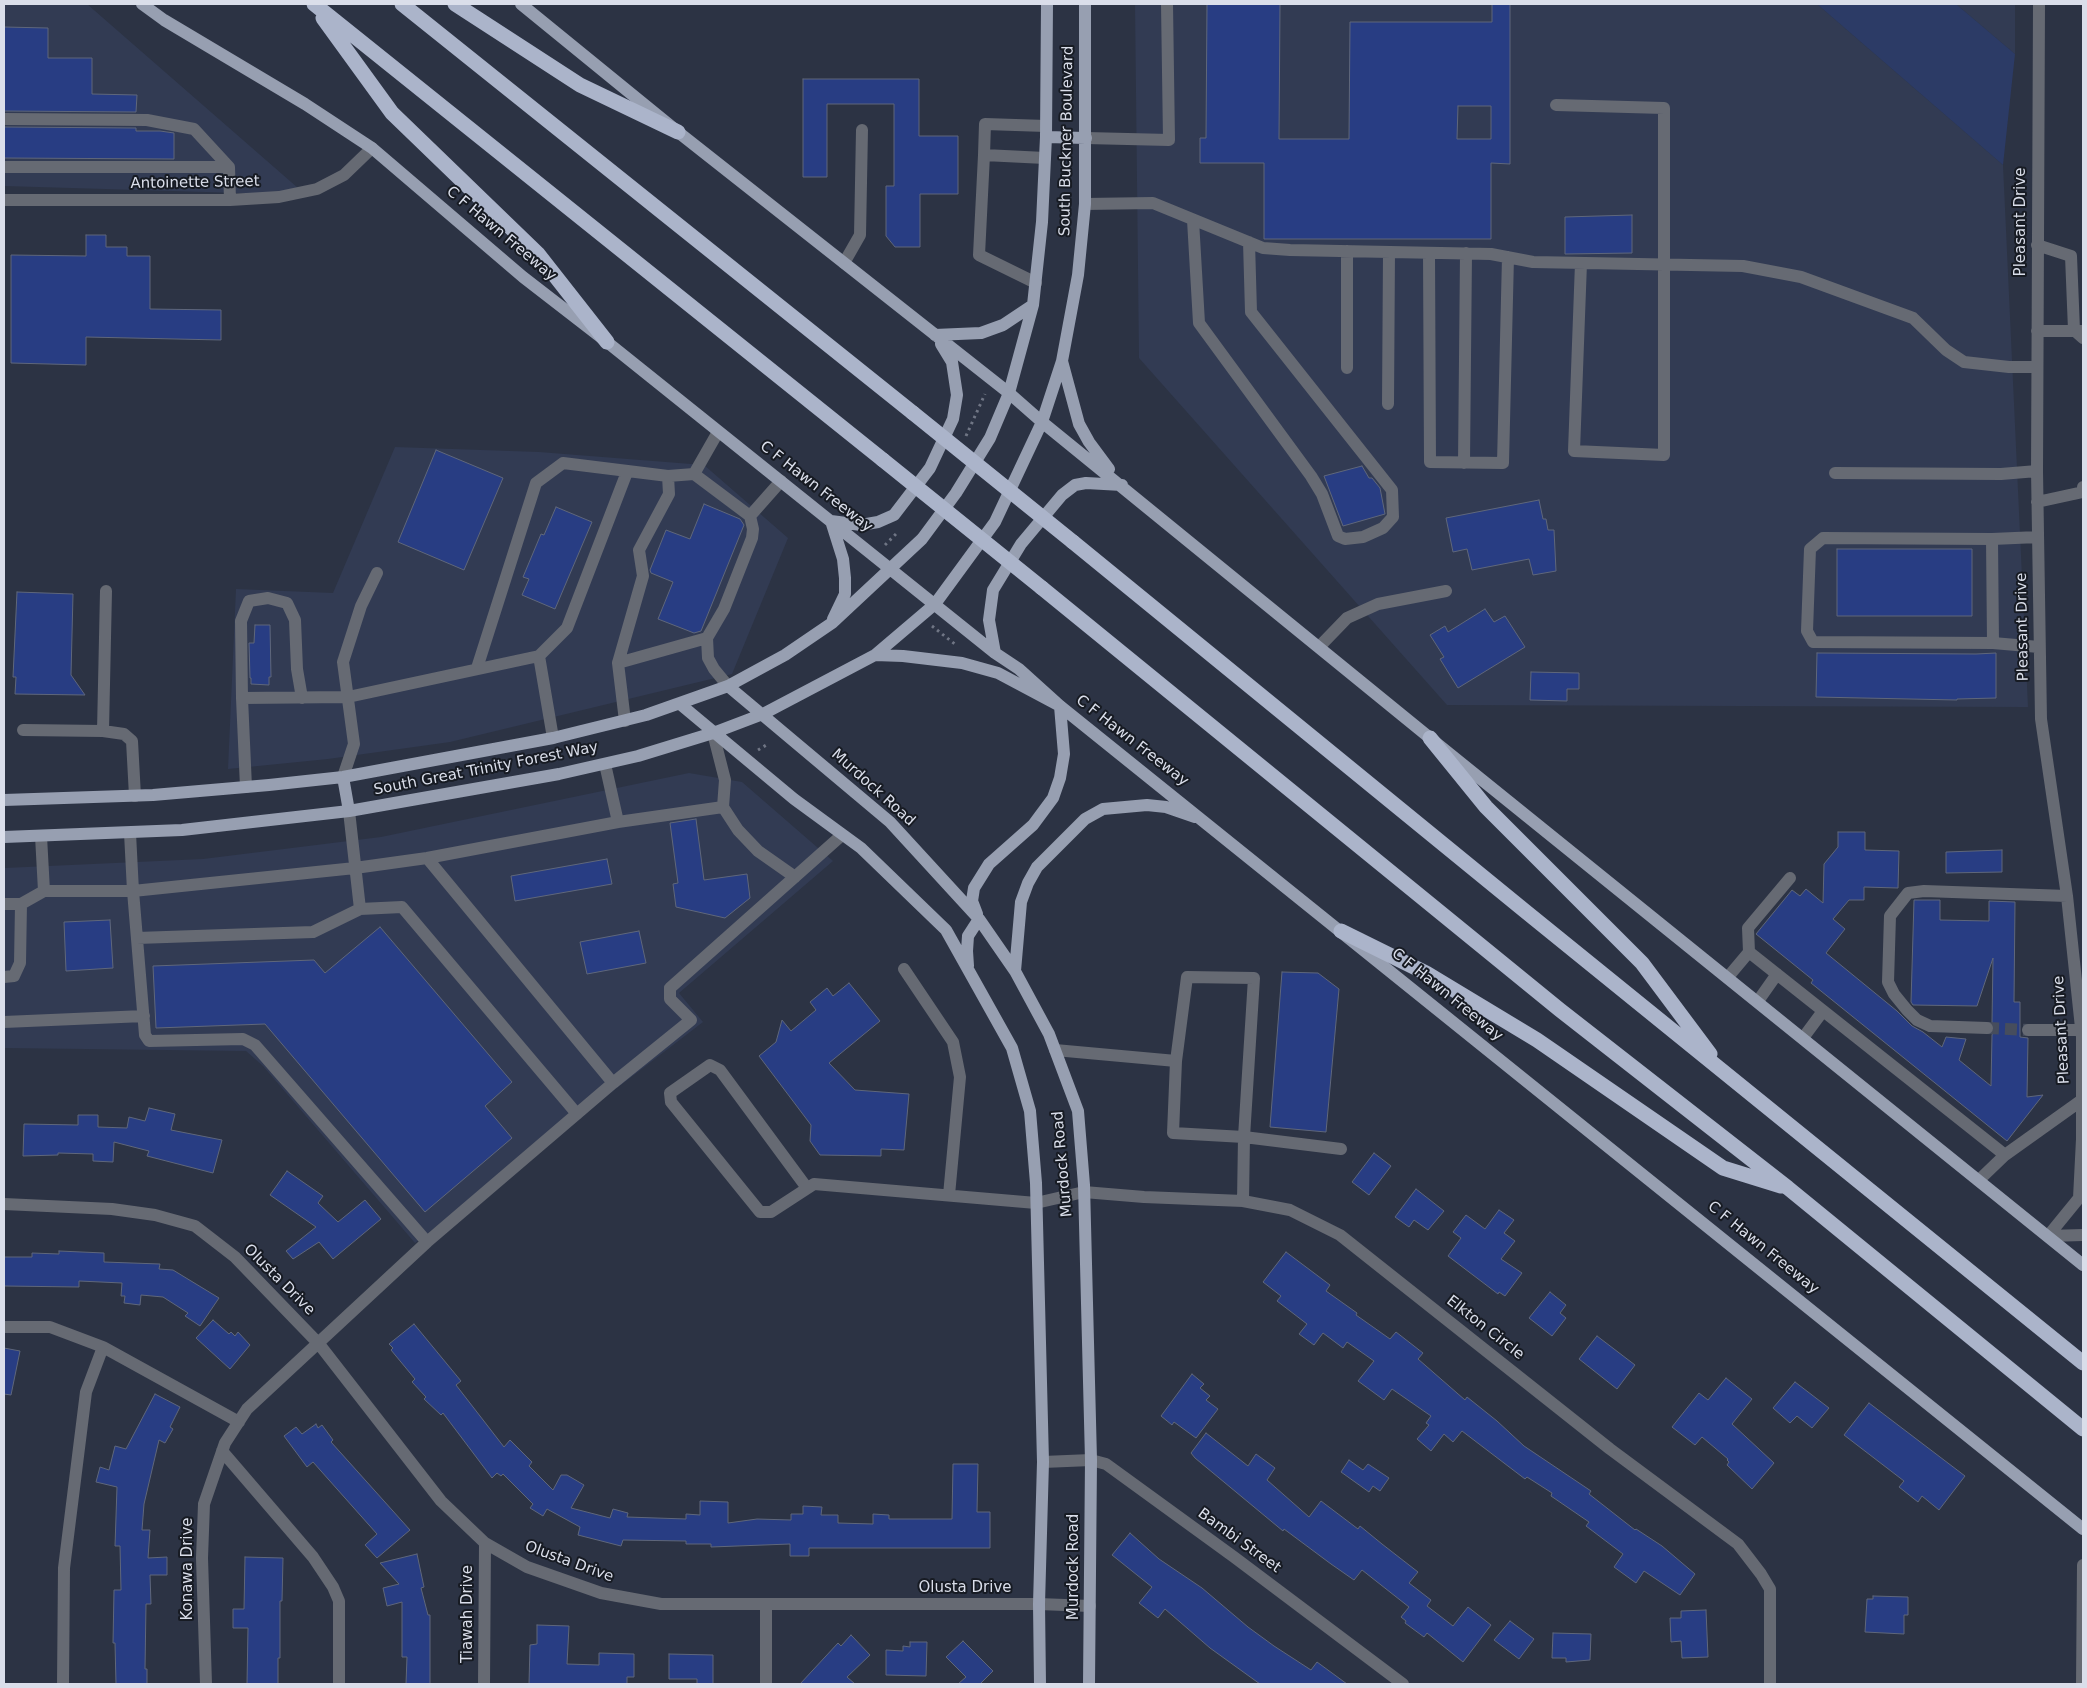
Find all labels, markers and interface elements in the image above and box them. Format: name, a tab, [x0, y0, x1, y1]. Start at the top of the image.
street label: South Buckner Boulevard	[1056, 46, 1078, 236]
street label: Pleasant Drive	[2012, 168, 2030, 276]
street label: Antoinette Street	[130, 173, 260, 193]
street label: C F Hawn Freeway	[442, 183, 560, 285]
street label: C F Hawn Freeway	[756, 437, 876, 537]
street label: Pleasant Drive	[2013, 572, 2033, 682]
street label: C F Hawn Freeway	[1072, 691, 1192, 791]
street label: South Great Trinity Forest Way	[372, 738, 600, 800]
street label: Murdock Road	[827, 746, 919, 830]
street label: C F Hawn Freeway	[1388, 945, 1506, 1045]
street label: Pleasant Drive	[2050, 975, 2074, 1085]
street label: Murdock Road	[1049, 1110, 1077, 1218]
street label: C F Hawn Freeway	[1704, 1198, 1822, 1298]
street label: Olusta Drive	[240, 1241, 318, 1319]
street label: Elkton Circle	[1443, 1292, 1527, 1364]
street label: Bambi Street	[1194, 1505, 1284, 1577]
street label: Murdock Road	[1065, 1514, 1083, 1620]
street label: Konawa Drive	[179, 1517, 197, 1621]
street label: Olusta Drive	[522, 1538, 616, 1586]
street label: Tiawah Drive	[459, 1565, 477, 1663]
street label: Olusta Drive	[918, 1579, 1012, 1597]

